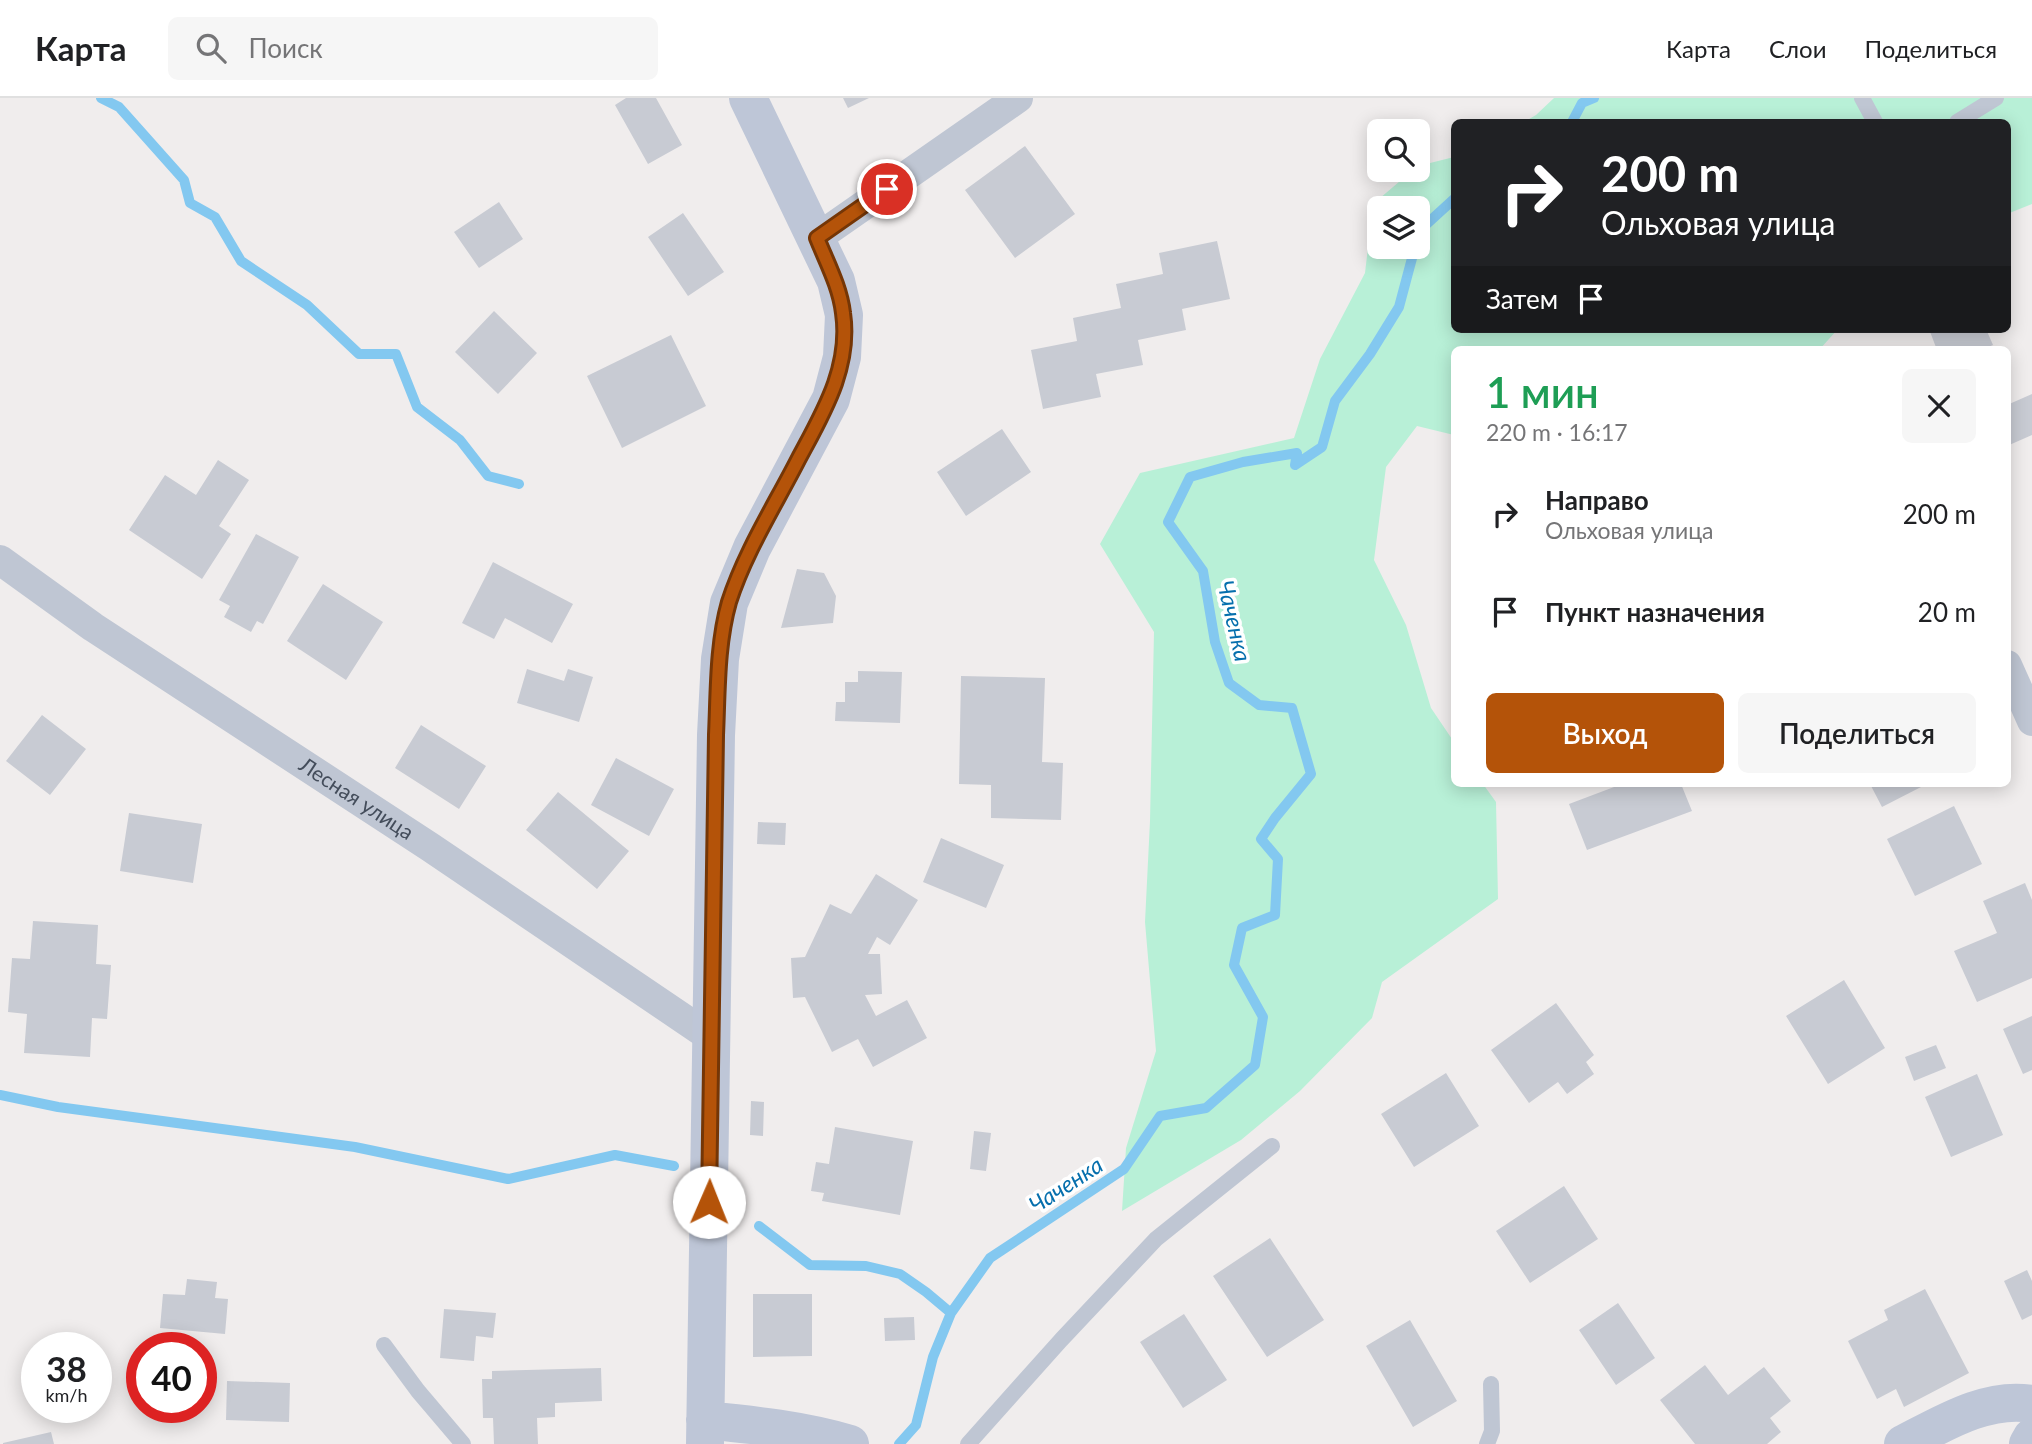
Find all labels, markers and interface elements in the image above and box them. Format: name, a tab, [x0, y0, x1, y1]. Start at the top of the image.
search box	[168, 17, 658, 80]
text: Карта	[35, 28, 126, 68]
icon: search	[192, 29, 230, 67]
text: Поиск	[248, 32, 323, 64]
text: Карта	[1666, 34, 1731, 63]
text: Слои	[1769, 34, 1826, 63]
text: Поделиться	[1864, 34, 1997, 63]
map controls	[1367, 119, 1430, 259]
button: search	[1367, 119, 1430, 182]
text: 200 m	[1601, 144, 1739, 202]
icon: right	[1486, 147, 1577, 238]
pin	[857, 159, 917, 219]
icon: arrive	[868, 170, 906, 208]
button: layers	[1367, 196, 1430, 259]
text: Ольховая улица	[1601, 203, 1835, 242]
icon: arrive	[1572, 280, 1610, 318]
text: Затем	[1486, 283, 1558, 315]
text: 1 мин	[1486, 367, 1599, 417]
button: close	[1902, 369, 1976, 443]
text: 220 m · 16:17	[1486, 418, 1628, 446]
text: Направо	[1545, 484, 1649, 516]
icon: right	[1486, 495, 1524, 533]
text: 200 m	[1903, 498, 1976, 530]
text: Ольховая улица	[1545, 516, 1713, 544]
water label: Чаченка	[1212, 578, 1258, 664]
icon: arrive	[1486, 593, 1524, 631]
text: Пункт назначения	[1545, 596, 1765, 628]
text: 20 m	[1918, 596, 1976, 628]
button: Выход	[1486, 693, 1724, 773]
button: Поделиться	[1738, 693, 1976, 773]
street label: Лесная улица	[294, 751, 419, 844]
water label: Чаченка	[1023, 1150, 1108, 1218]
position arrow	[672, 1165, 746, 1239]
speed limit sign: 40	[126, 1332, 217, 1423]
text: 38	[46, 1347, 87, 1389]
text: km/h	[45, 1384, 88, 1406]

